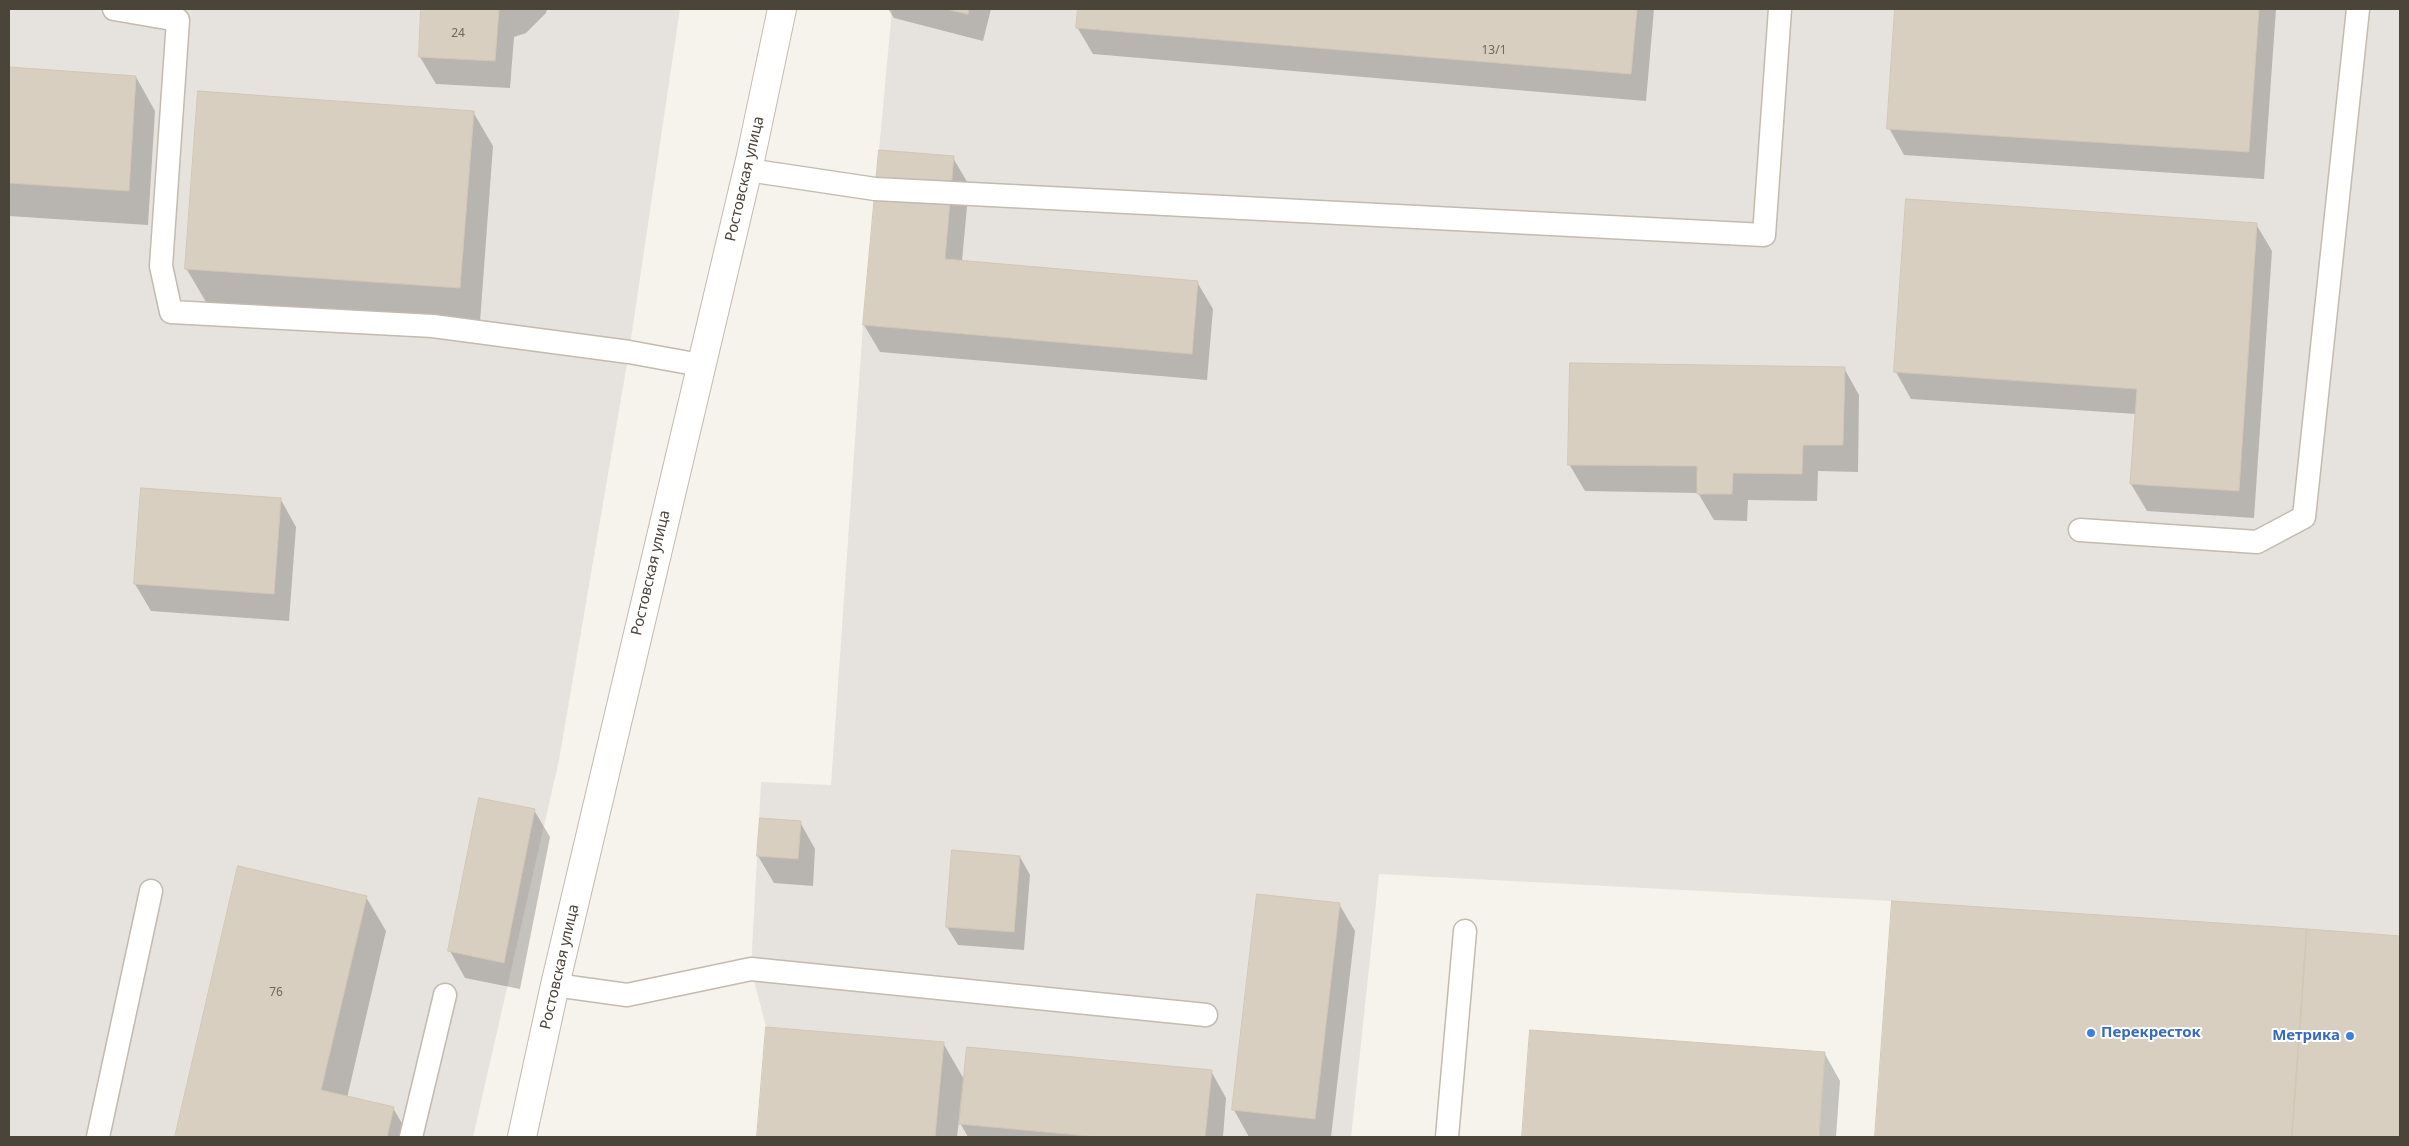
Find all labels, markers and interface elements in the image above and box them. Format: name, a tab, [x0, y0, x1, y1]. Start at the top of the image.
house number: 24	[451, 27, 465, 41]
house number: 13/1	[1481, 44, 1507, 58]
street label: Ростовская улица	[722, 115, 768, 243]
street label: Ростовская улица	[628, 509, 674, 637]
street label: Ростовская улица	[537, 903, 583, 1031]
house number: 76	[269, 986, 283, 1000]
place label: Перекресток	[2101, 1024, 2201, 1042]
marker: Перекресток	[2085, 1027, 2097, 1039]
place label: Метрика	[2272, 1027, 2340, 1045]
marker: Метрика	[2344, 1030, 2356, 1042]

